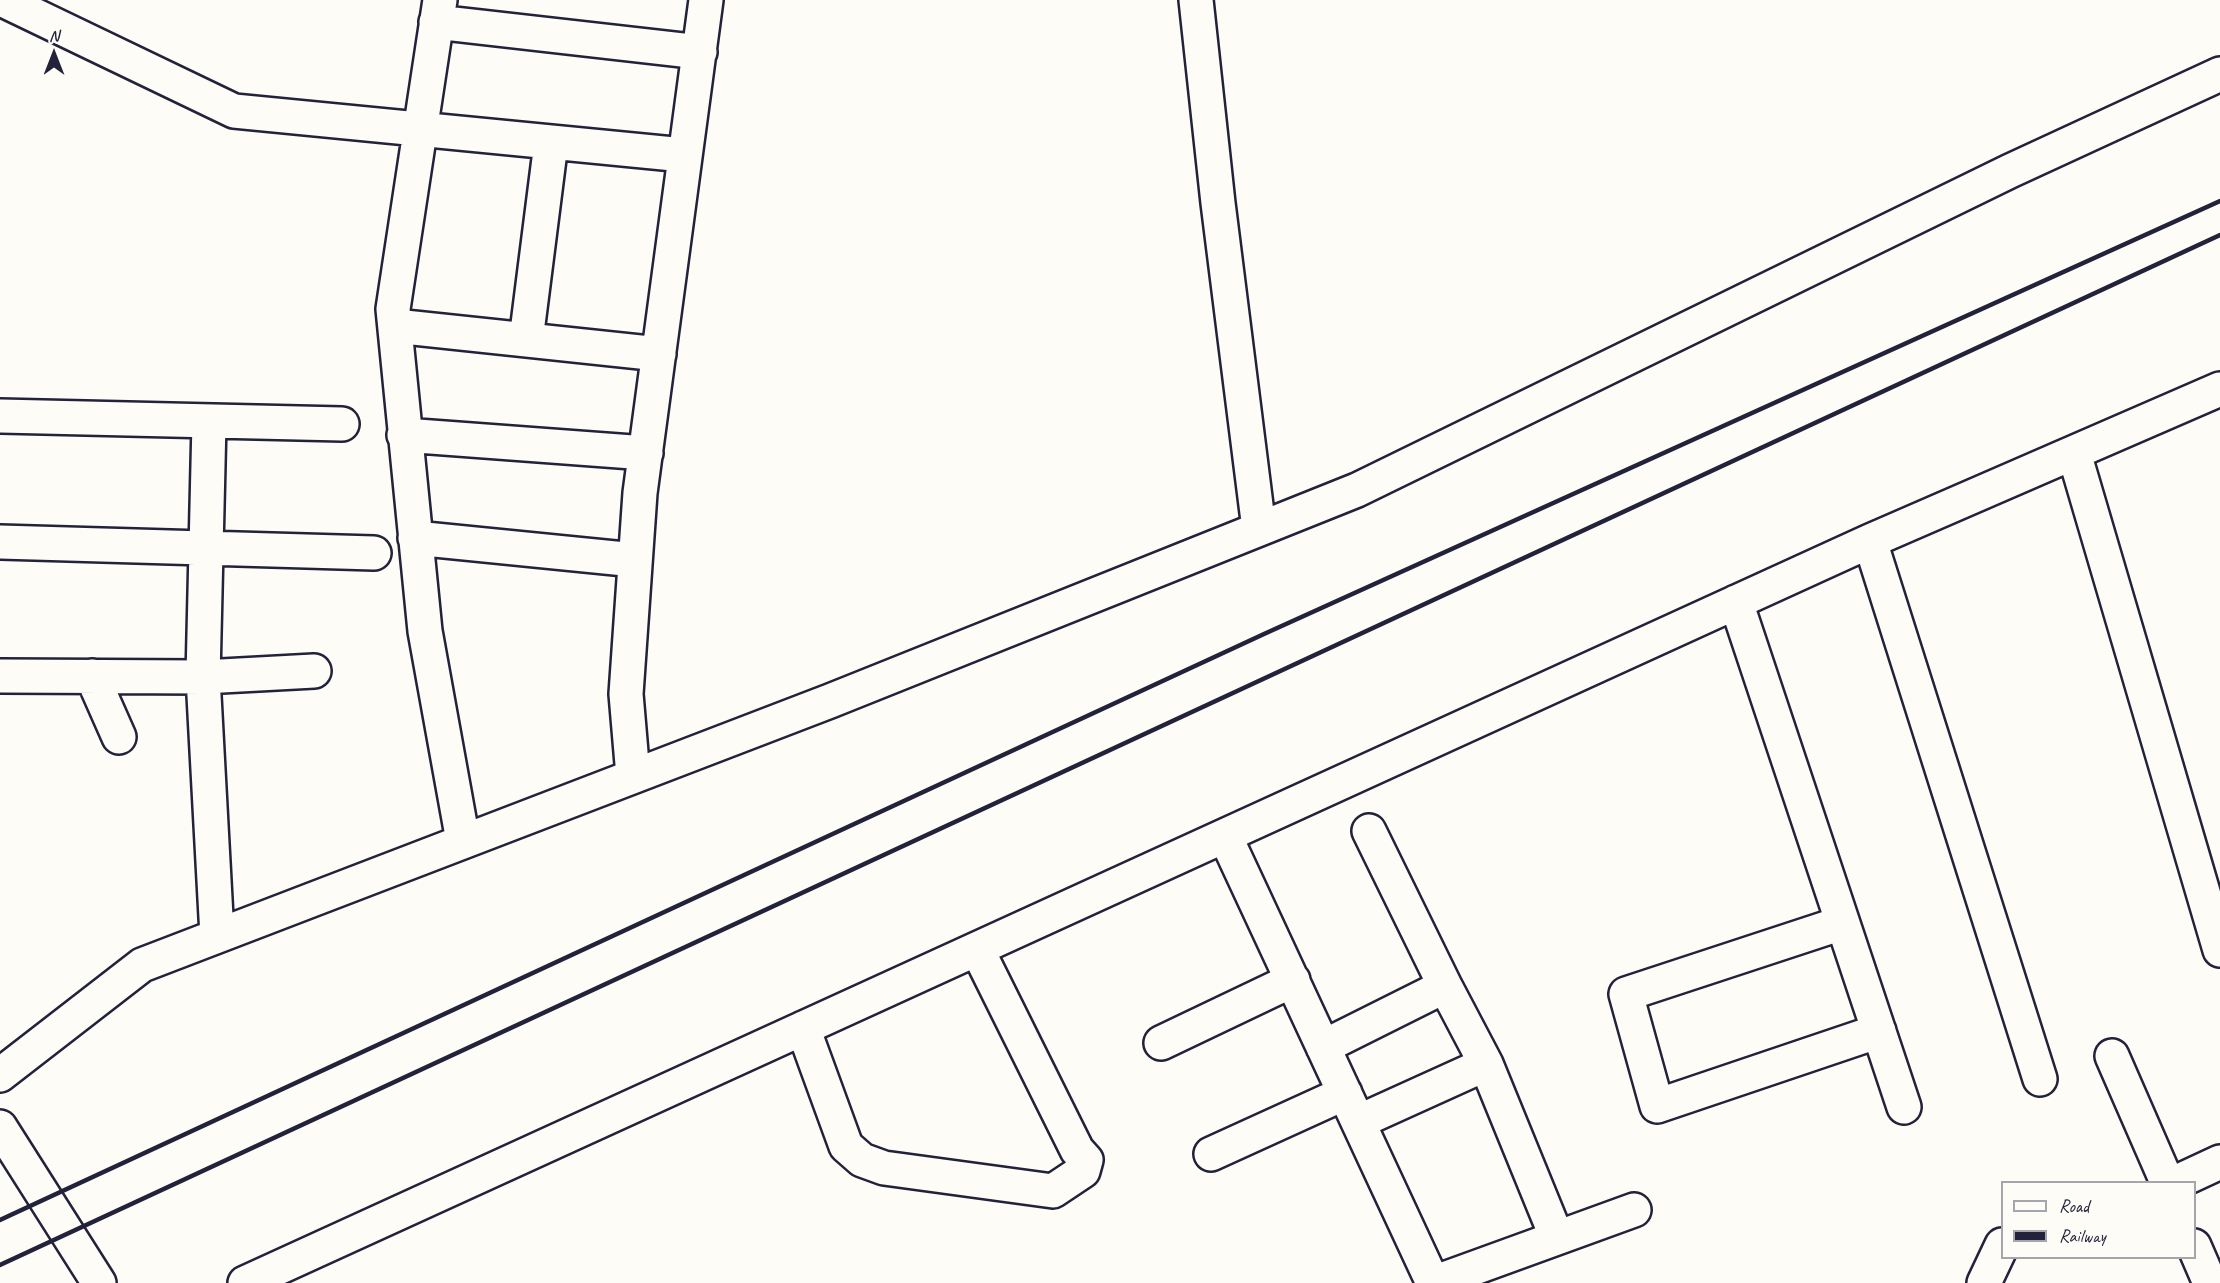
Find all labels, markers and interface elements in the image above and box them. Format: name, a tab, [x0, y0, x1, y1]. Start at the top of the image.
north arrow	[24, 24, 84, 84]
text: N	[49, 26, 59, 46]
legend	[2001, 1181, 2196, 1259]
text: Road	[2059, 1195, 2089, 1217]
text: Railway	[2059, 1225, 2106, 1247]

